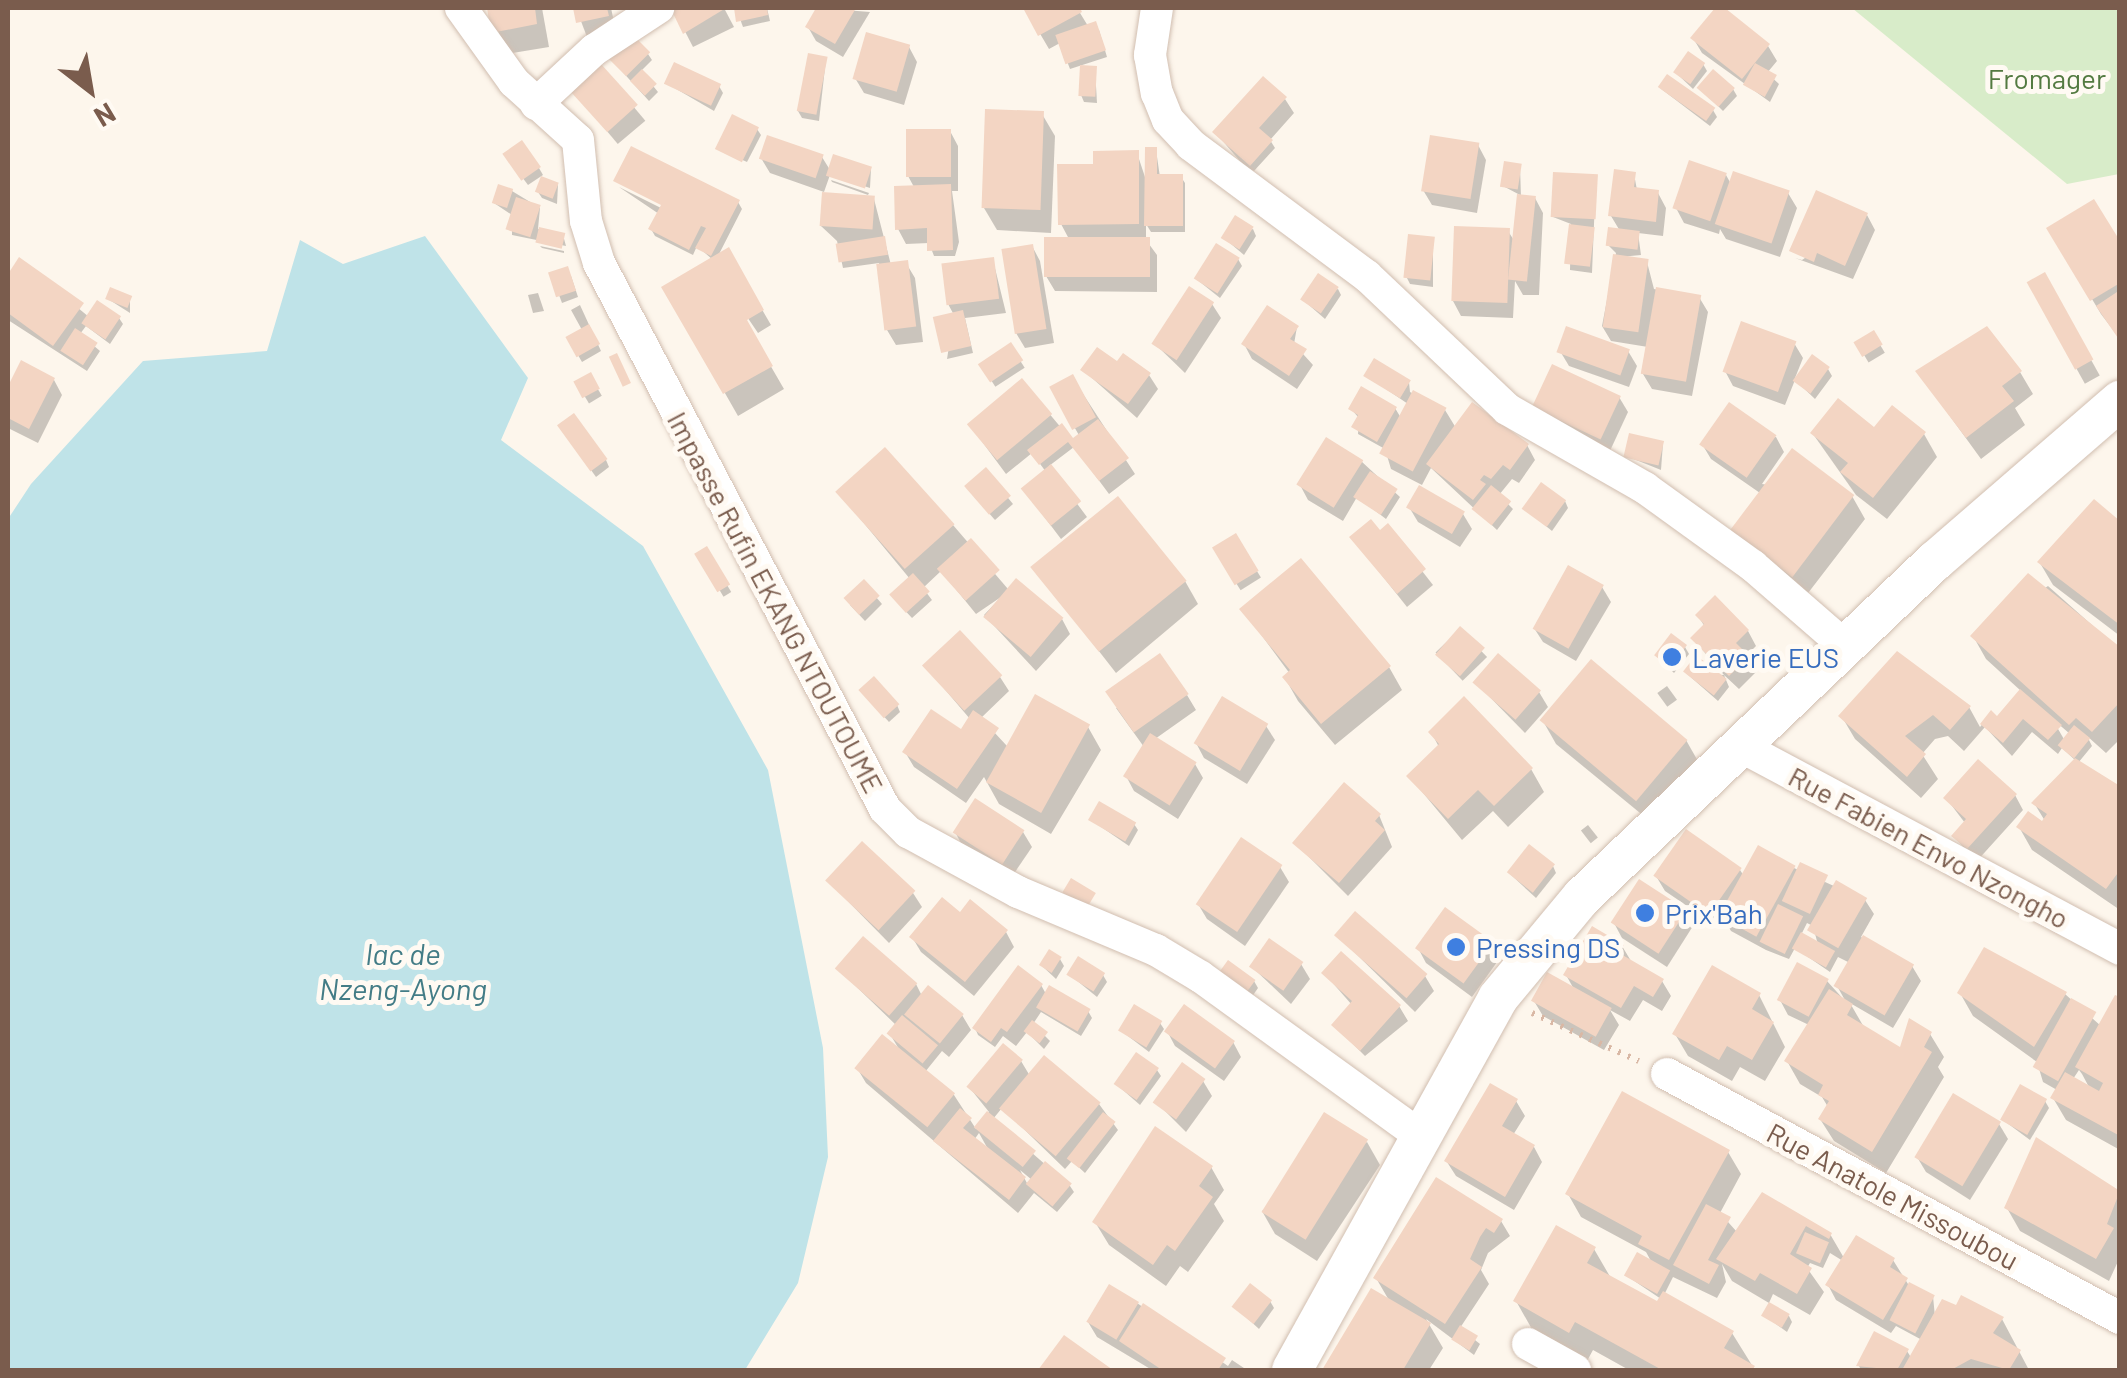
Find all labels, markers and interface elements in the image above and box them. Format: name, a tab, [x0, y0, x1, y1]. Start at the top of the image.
north arrow	[40, 40, 140, 140]
park label: Fromager	[1988, 61, 2106, 95]
text: N	[89, 96, 122, 135]
street label: Impasse Rufin EKANG NTOUTOUME	[661, 406, 891, 798]
place label: Laverie EUS	[1692, 640, 1839, 674]
marker: Laverie EUS	[1661, 646, 1683, 668]
street label: Rue Fabien Envo Nzongho	[1783, 759, 2075, 935]
place label: Prix'Bah	[1665, 896, 1763, 930]
marker: Prix'Bah	[1634, 902, 1656, 924]
place label: Pressing DS	[1476, 930, 1620, 964]
water label: lac de Nzeng-Ayong	[319, 935, 487, 1006]
marker: Pressing DS	[1445, 936, 1467, 958]
street label: Rue Anatole Missoubou	[1761, 1115, 2025, 1277]

